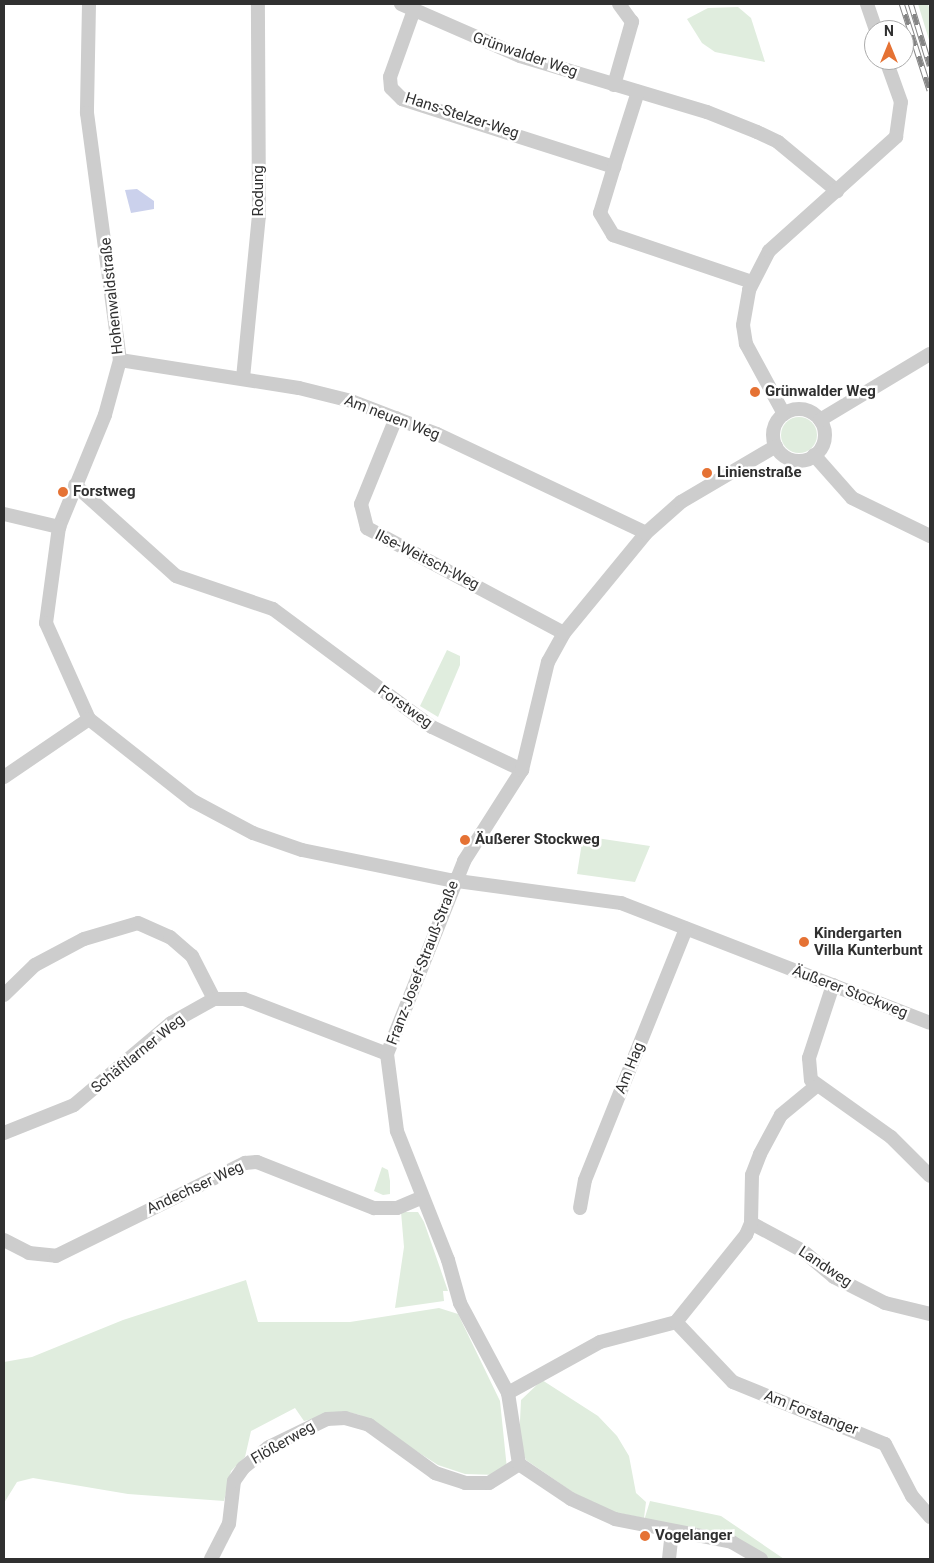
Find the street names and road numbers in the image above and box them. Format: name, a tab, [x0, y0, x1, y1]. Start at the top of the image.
street label: Grünwalder Weg	[470, 29, 580, 81]
street label: Hans-Stelzer-Weg	[403, 89, 521, 143]
street label: Rodung	[250, 165, 268, 217]
street label: Hohenwaldstraße	[97, 236, 127, 356]
street label: Am neuen Weg	[342, 392, 442, 444]
street label: Ilse-Weitsch-Weg	[372, 526, 482, 594]
street label: Forstweg	[374, 682, 436, 732]
street label: Franz-Josef-Strauß-Straße	[383, 878, 463, 1048]
street label: Äußerer Stockweg	[790, 962, 910, 1022]
street label: Schäftlarner Weg	[88, 1011, 188, 1097]
street label: Am Hag	[612, 1040, 648, 1096]
street label: Andechser Weg	[144, 1158, 246, 1218]
street label: Landweg	[795, 1243, 855, 1291]
street label: Am Forstanger	[762, 1387, 860, 1439]
street label: Flößerweg	[248, 1418, 318, 1468]

